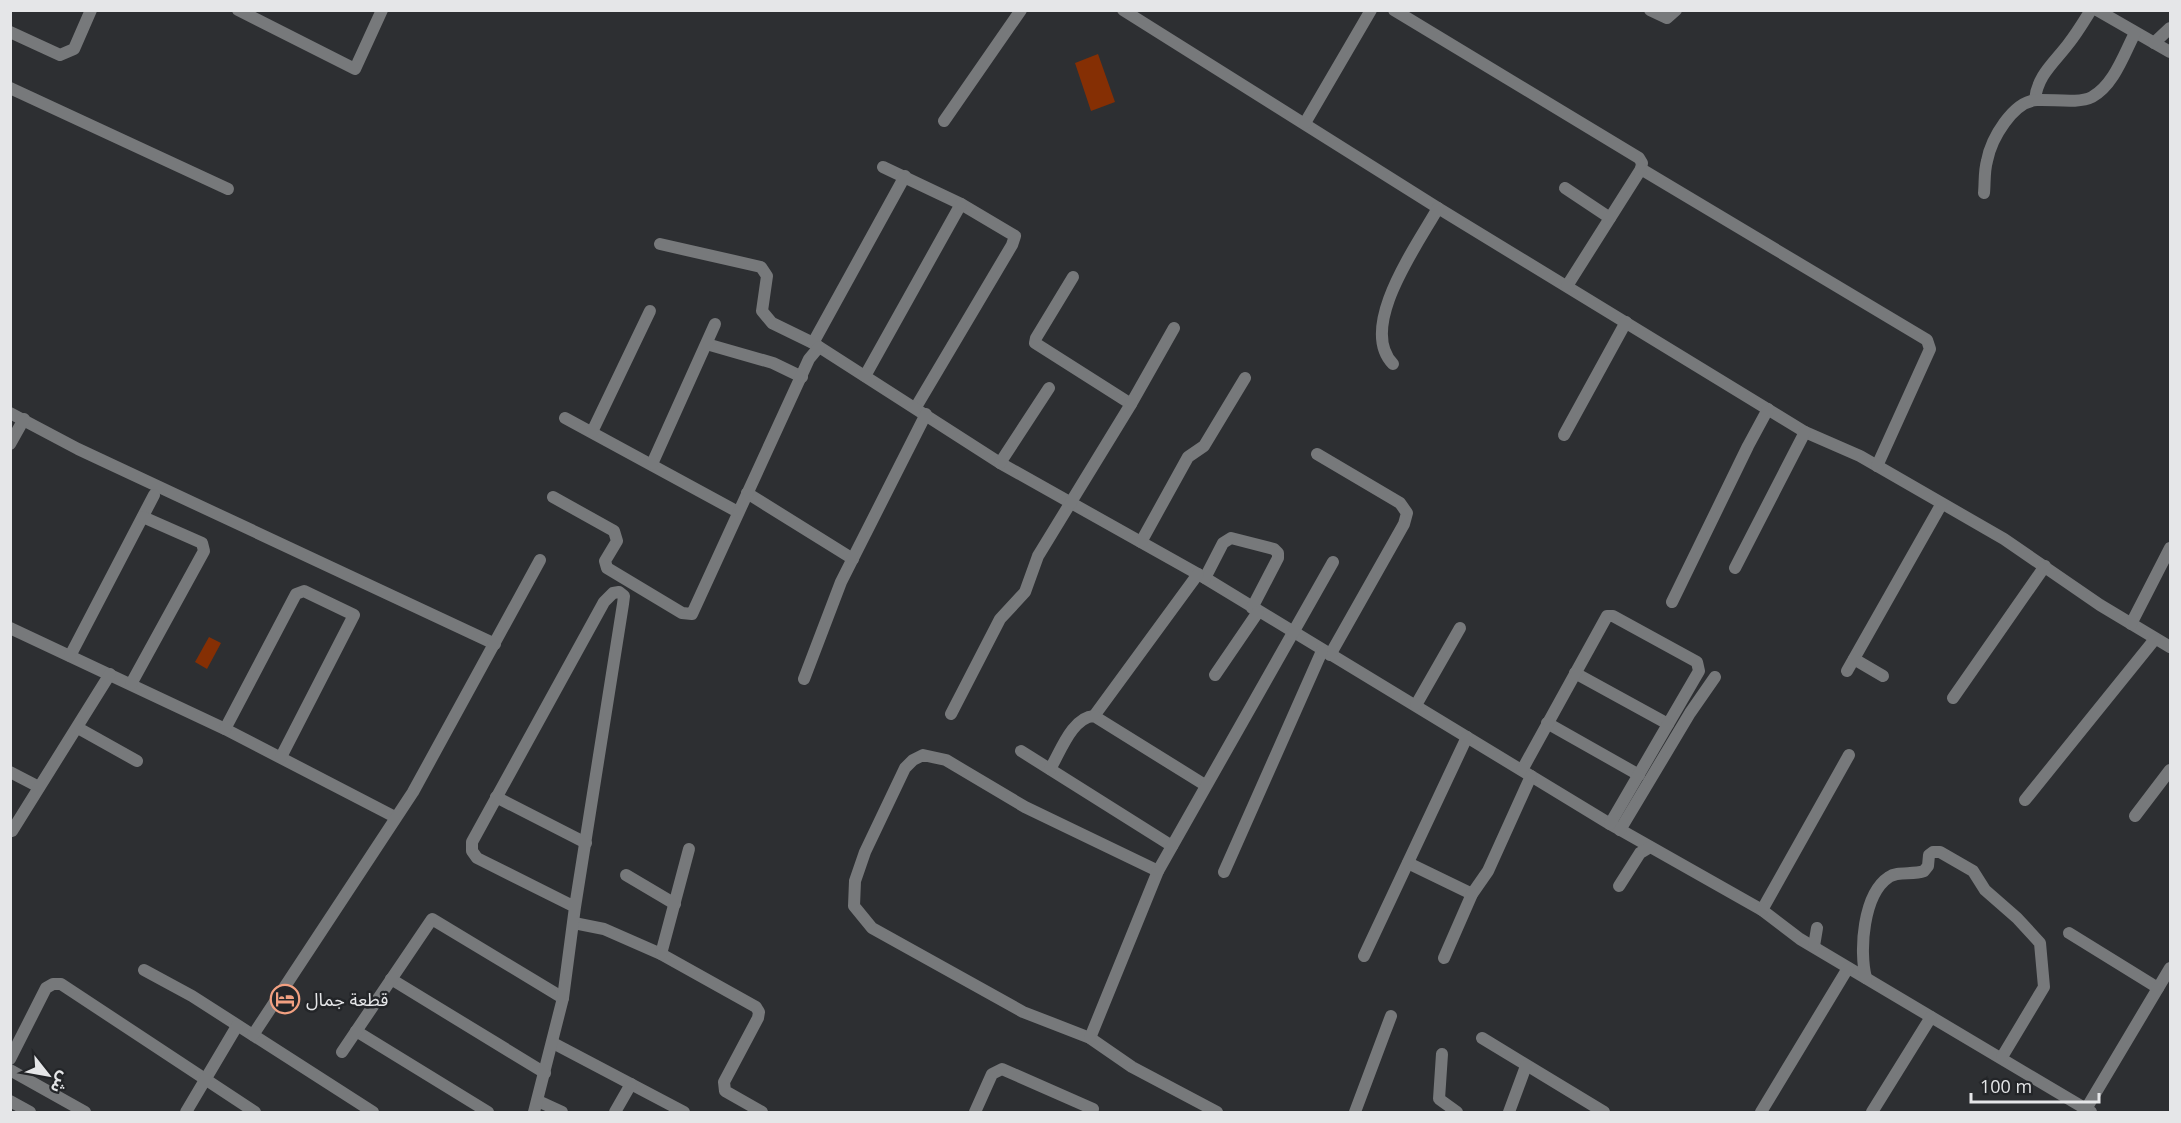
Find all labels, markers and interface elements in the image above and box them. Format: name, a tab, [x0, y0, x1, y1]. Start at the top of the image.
hotel icon: قطعة جمال	[269, 983, 301, 1015]
place label: قطعة جمال	[306, 987, 388, 1011]
north arrow	[18, 1045, 78, 1105]
scale bar	[1971, 1066, 2098, 1104]
text: ش	[46, 1068, 76, 1098]
text: 100 m	[1980, 1074, 2032, 1098]

